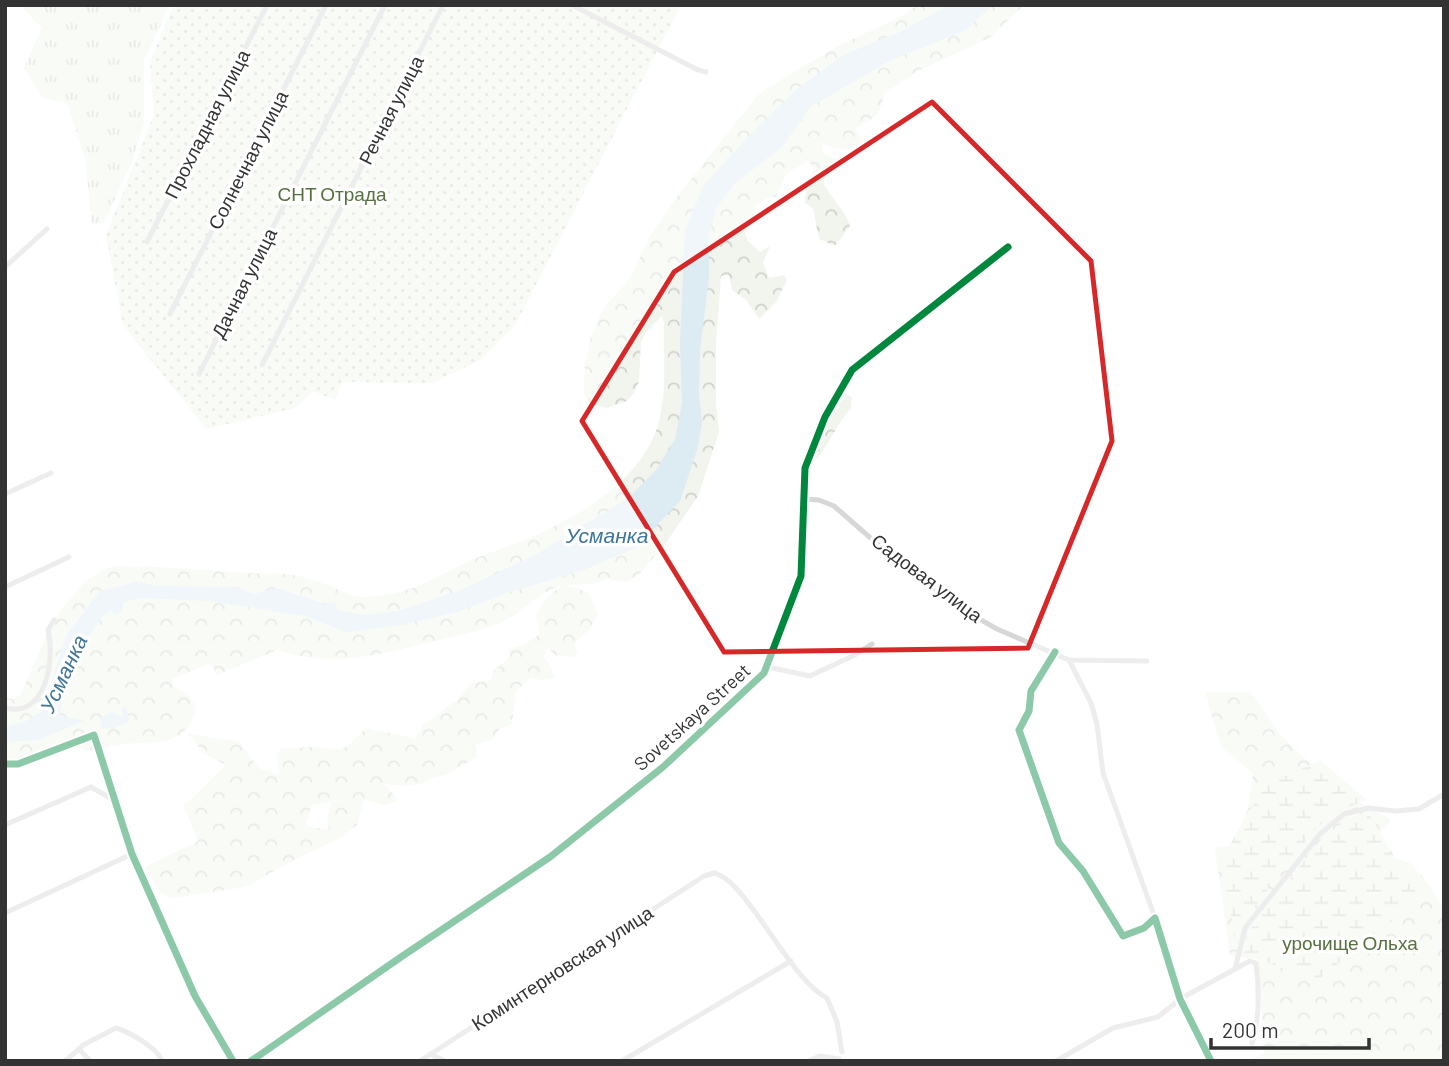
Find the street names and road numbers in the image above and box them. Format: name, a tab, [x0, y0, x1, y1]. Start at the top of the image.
street label: Прохладная улица	[159, 45, 254, 202]
street label: Речная улица	[353, 51, 428, 168]
street label: Солнечная улица	[203, 86, 293, 233]
street label: Дачная улица	[206, 224, 281, 342]
street label: Садовая улица	[867, 528, 988, 627]
street label: Sovetskaya Street	[629, 658, 755, 775]
street label: Коминтерновская улица	[467, 900, 657, 1035]

